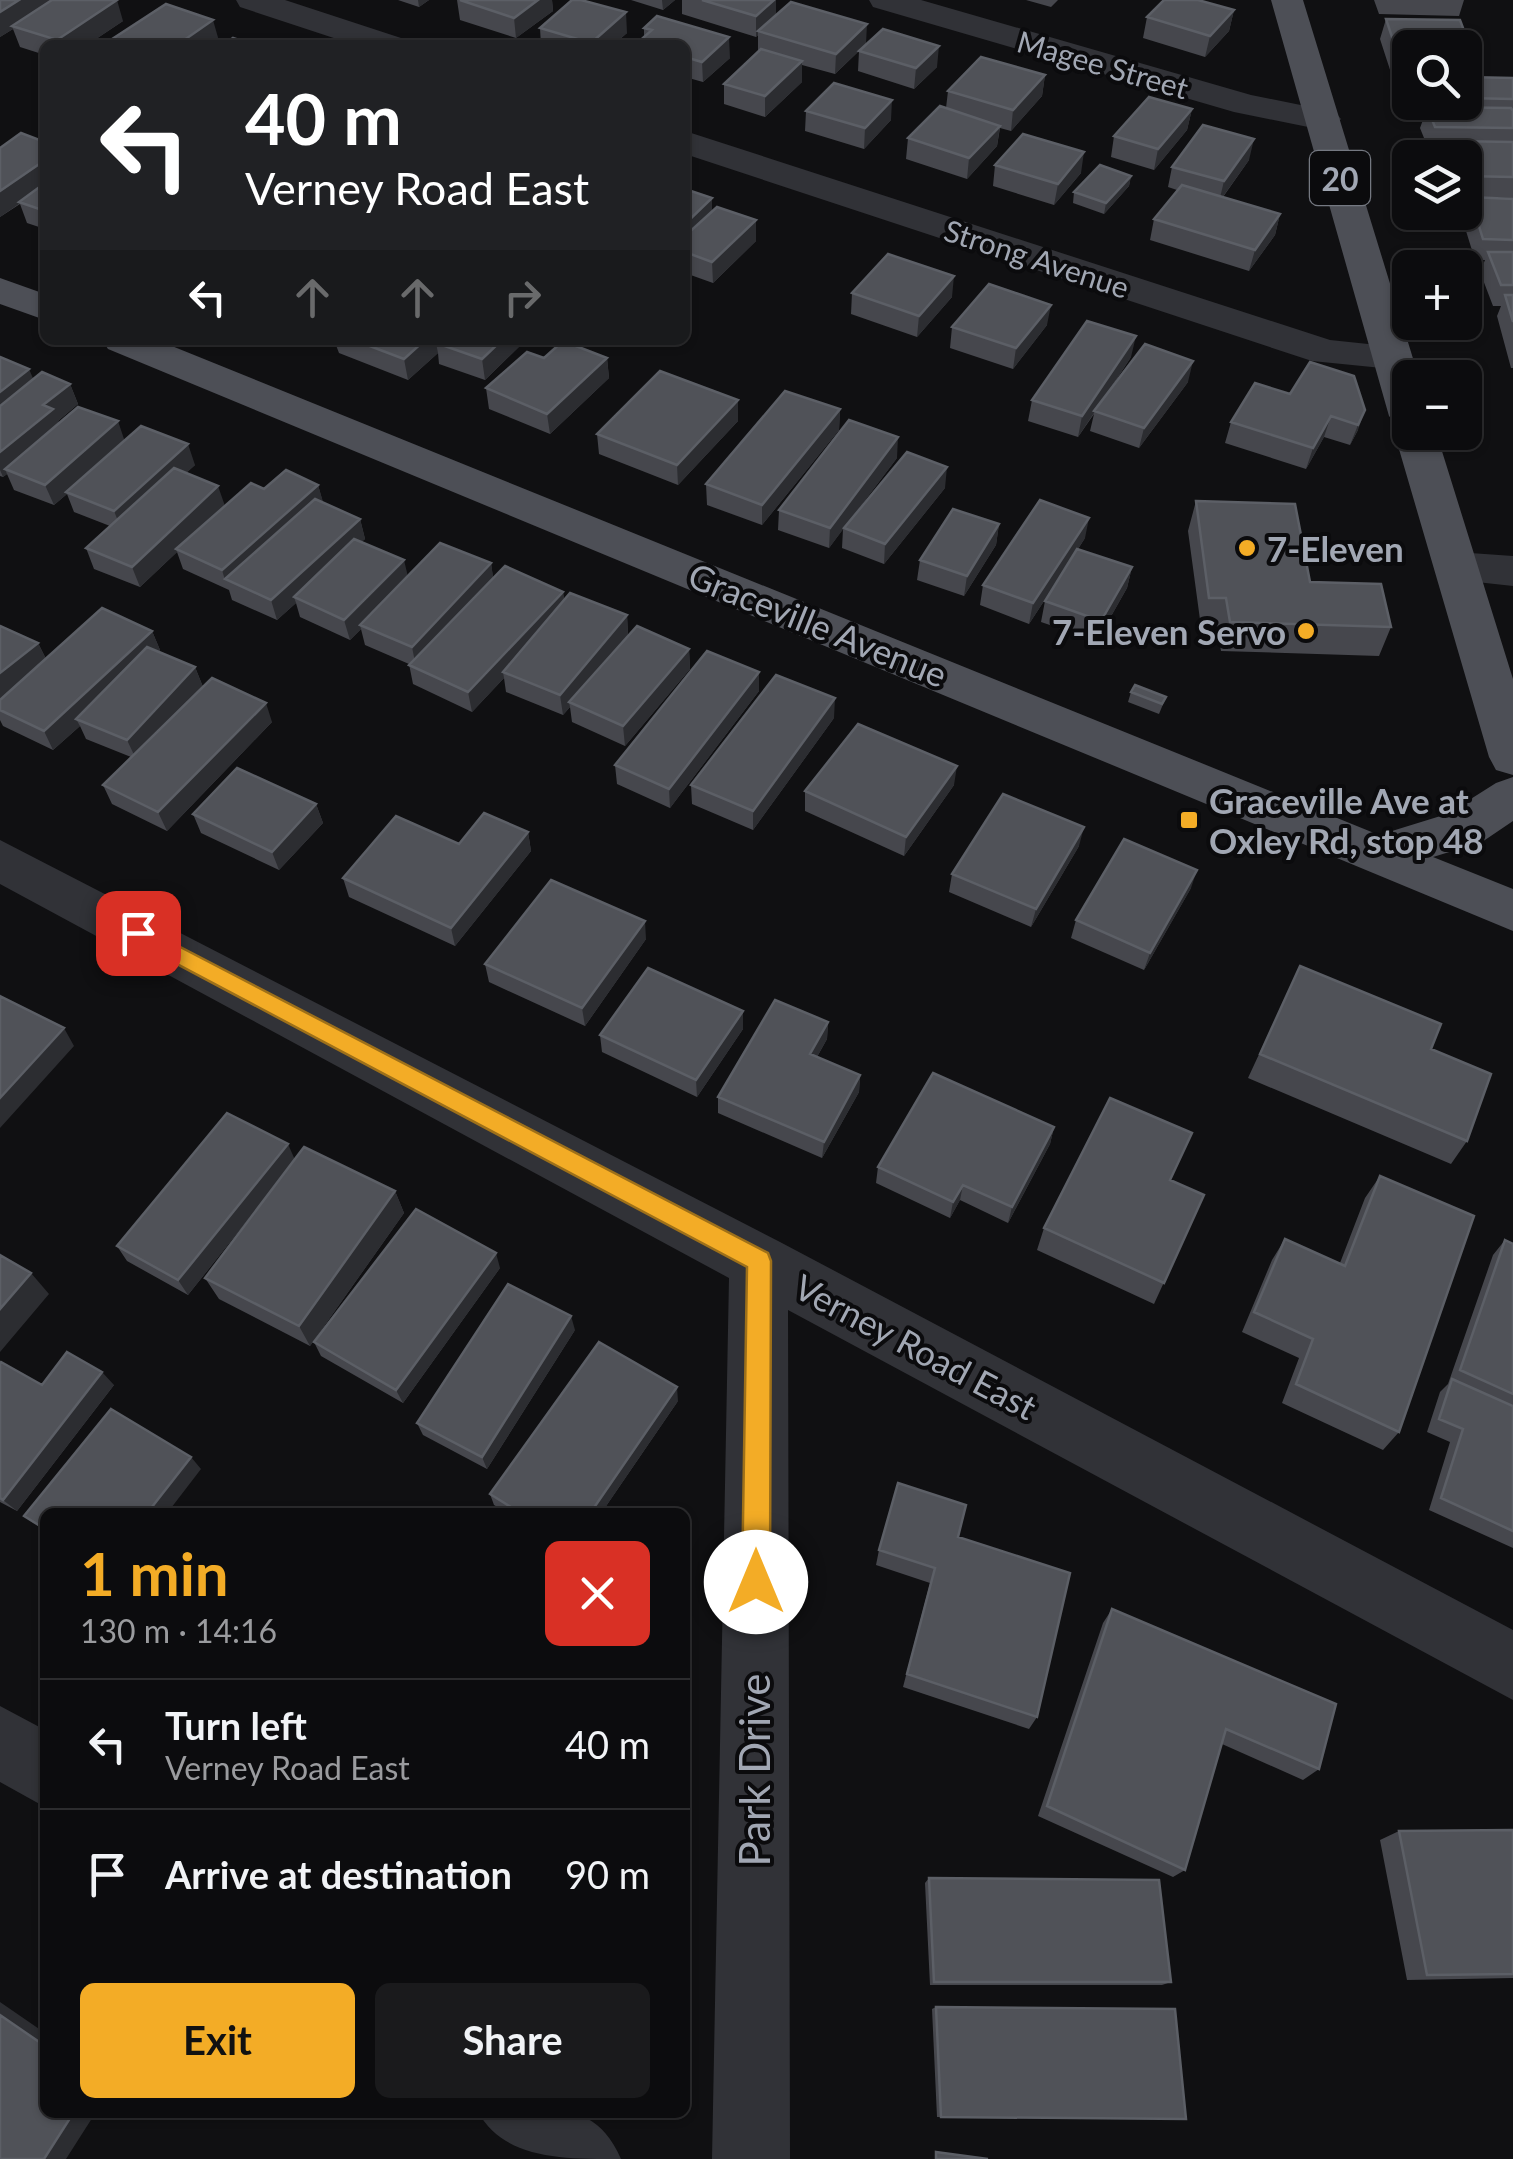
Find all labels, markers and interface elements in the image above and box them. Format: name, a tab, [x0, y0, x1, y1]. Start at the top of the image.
street label: Magee Street	[1013, 22, 1193, 106]
map controls	[1392, 30, 1482, 450]
button: search	[1392, 30, 1482, 120]
text: 40 m	[245, 76, 402, 160]
icon: left	[80, 80, 210, 210]
button: layers	[1392, 140, 1482, 230]
road number: 20	[1310, 151, 1370, 205]
text: Verney Road East	[245, 161, 589, 215]
street label: Strong Avenue	[940, 211, 1134, 305]
button: +	[1392, 250, 1482, 340]
icon: left	[180, 270, 235, 325]
icon: ahead	[285, 270, 340, 325]
icon: ahead	[390, 270, 445, 325]
icon: right	[495, 270, 550, 325]
button: −	[1392, 360, 1482, 450]
place label: 7-Eleven	[1267, 527, 1404, 569]
marker: 7-Eleven	[1236, 537, 1258, 559]
street label: Graceville Avenue	[683, 553, 953, 695]
place label: 7-Eleven Servo	[1052, 610, 1286, 652]
marker: 7-Eleven Servo	[1295, 620, 1317, 642]
place label: Graceville Ave at Oxley Rd, stop 48	[1209, 779, 1484, 861]
marker: Graceville Ave at Oxley Rd, stop 48	[1178, 809, 1200, 831]
pin	[96, 891, 181, 976]
icon: arrive	[111, 906, 166, 961]
street label: Verney Road East	[788, 1265, 1044, 1428]
position arrow	[704, 1530, 808, 1634]
text: 1 min	[80, 1537, 229, 1609]
button: close	[545, 1541, 650, 1646]
text: 130 m · 14:16	[80, 1611, 277, 1650]
street label: Park Drive	[729, 1674, 779, 1866]
text: Turn left	[165, 1702, 307, 1748]
icon: left	[80, 1717, 135, 1772]
text: 40 m	[565, 1721, 650, 1767]
text: Verney Road East	[165, 1748, 410, 1787]
icon: arrive	[80, 1847, 135, 1902]
text: Arrive at destination	[165, 1851, 512, 1897]
text: 90 m	[565, 1851, 650, 1897]
button: Exit	[80, 1983, 355, 2098]
button: Share	[375, 1983, 650, 2098]

